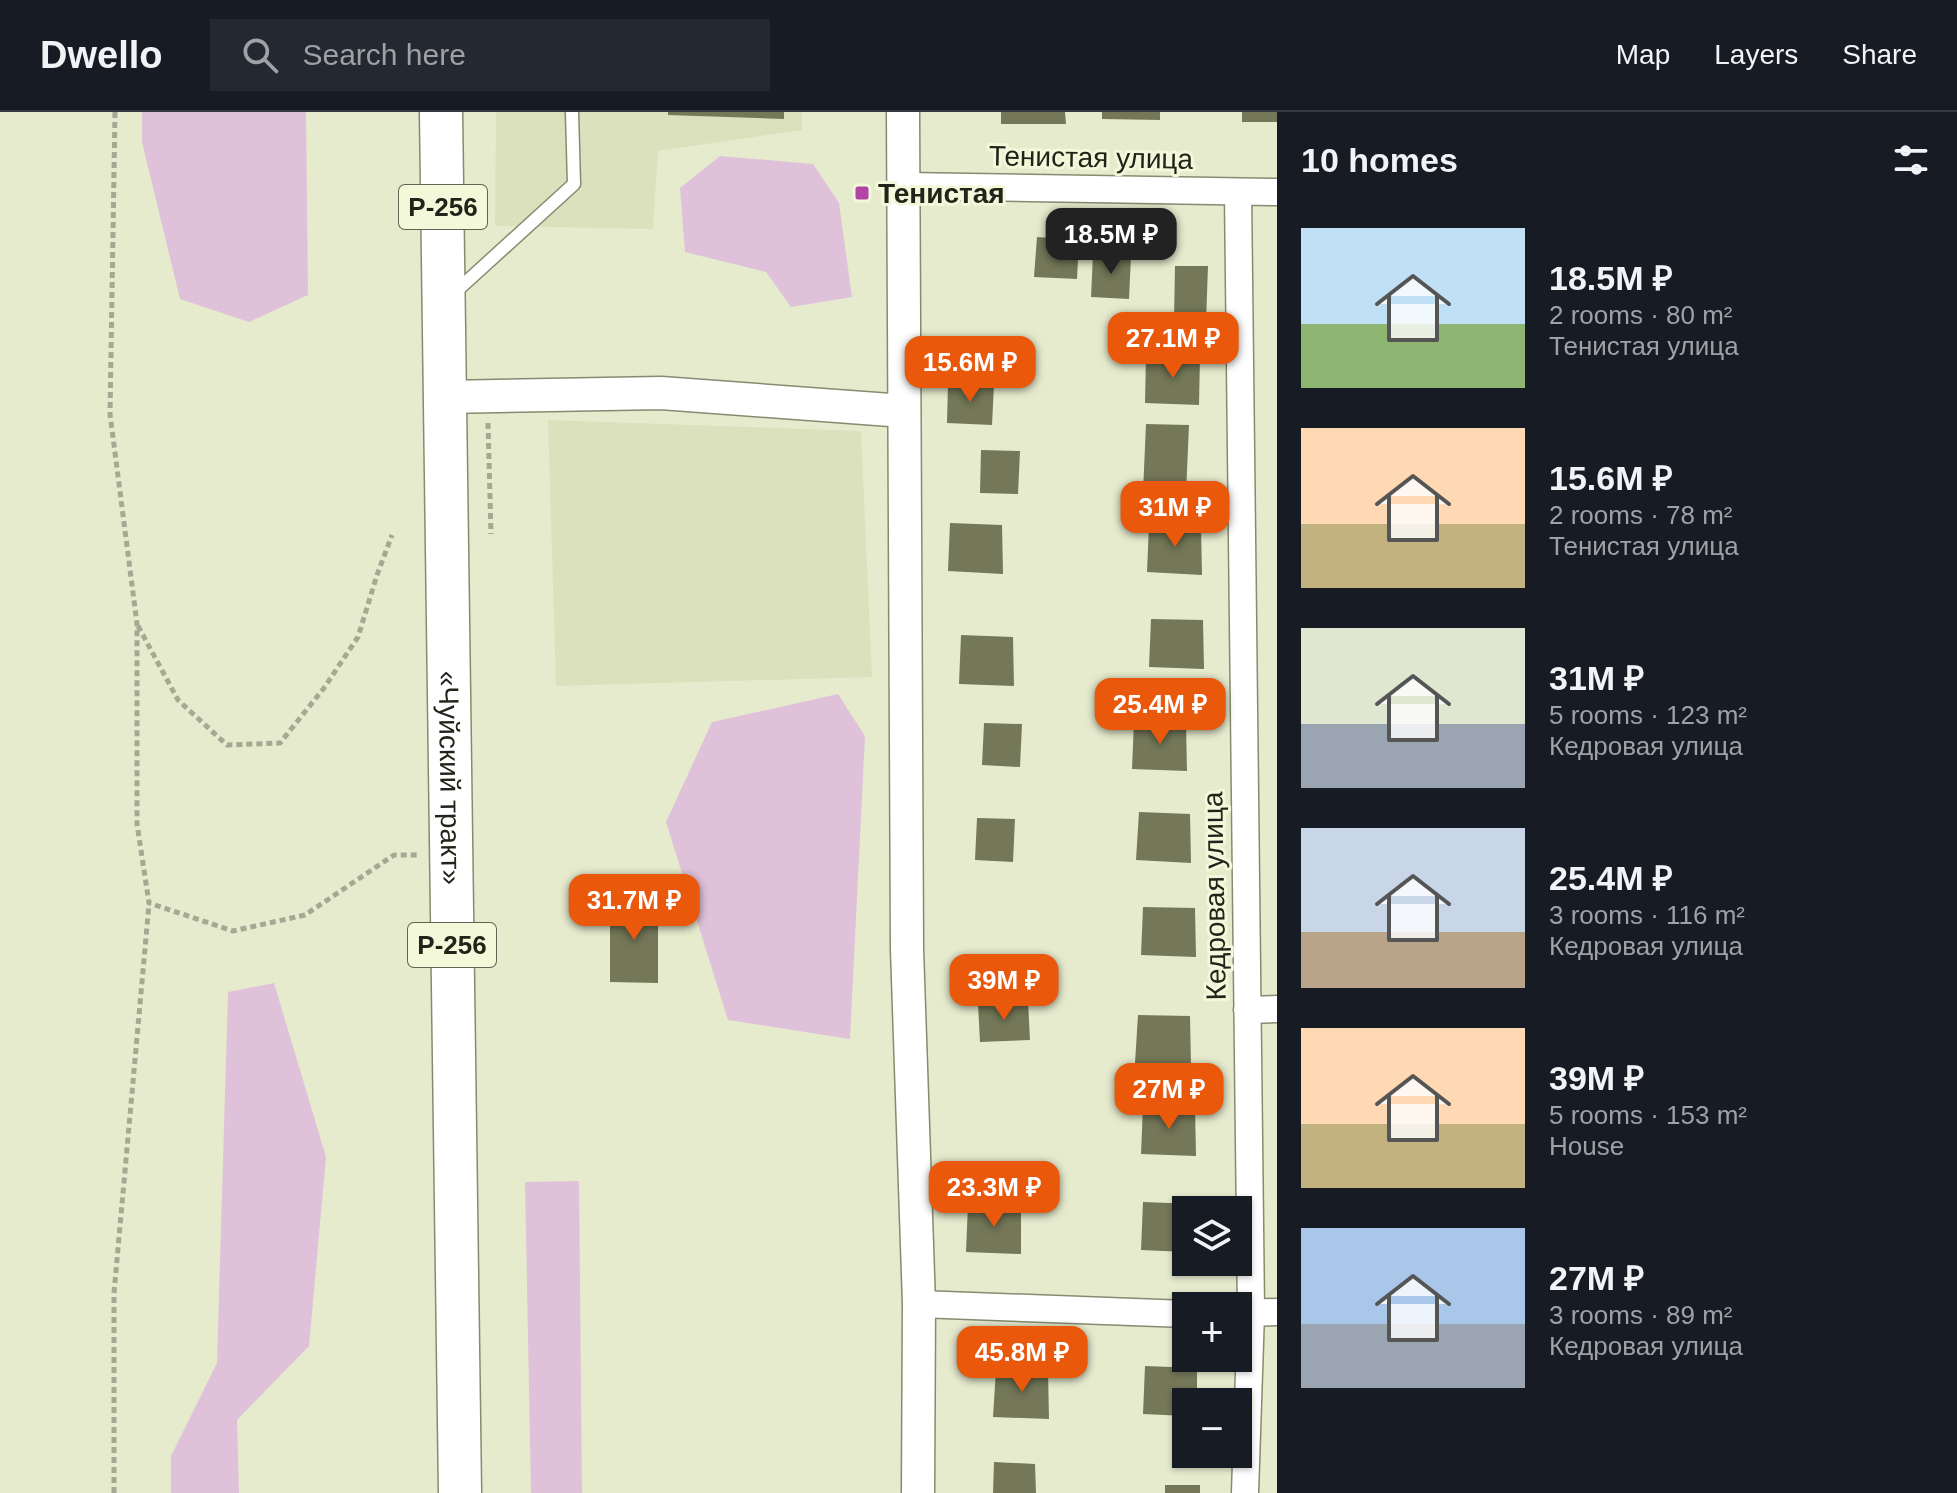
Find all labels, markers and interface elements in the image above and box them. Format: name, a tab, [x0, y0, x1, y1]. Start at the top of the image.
search box	[210, 19, 770, 91]
icon: search	[238, 33, 282, 77]
text: Dwello	[40, 34, 162, 76]
text: Search here	[302, 38, 466, 71]
text: Map	[1616, 39, 1670, 70]
text: Layers	[1714, 39, 1798, 70]
text: Share	[1842, 39, 1917, 70]
icon: filters	[1889, 138, 1933, 182]
street label: Тенистая улица	[989, 140, 1194, 175]
text: 10 homes	[1301, 141, 1458, 179]
place label: Тенистая	[878, 178, 1005, 209]
marker: Тенистая	[853, 184, 871, 202]
road number: Р-256	[399, 185, 487, 229]
pin: 18.5M ₽	[1037, 208, 1185, 276]
text: 18.5M ₽	[1064, 219, 1158, 249]
text: 18.5M ₽	[1549, 259, 1673, 297]
icon: home	[1365, 260, 1461, 356]
text: 2 rooms · 80 m²	[1549, 300, 1733, 330]
pin: 27.1M ₽	[1099, 312, 1247, 380]
text: 27.1M ₽	[1126, 323, 1220, 353]
text: Тенистая улица	[1549, 331, 1739, 361]
pin: 15.6M ₽	[896, 336, 1044, 404]
text: 15.6M ₽	[923, 347, 1017, 377]
text: 15.6M ₽	[1549, 459, 1673, 497]
icon: home	[1365, 460, 1461, 556]
pin: 31M ₽	[1119, 481, 1231, 549]
text: 31M ₽	[1139, 492, 1211, 522]
text: 2 rooms · 78 m²	[1549, 500, 1733, 530]
text: Тенистая улица	[1549, 531, 1739, 561]
text: 31M ₽	[1549, 659, 1644, 697]
icon: home	[1365, 660, 1461, 756]
street label: «Чуйский тракт»	[433, 671, 467, 885]
pin: 25.4M ₽	[1086, 678, 1234, 746]
text: 25.4M ₽	[1113, 689, 1207, 719]
text: 5 rooms · 123 m²	[1549, 700, 1747, 730]
text: Кедровая улица	[1549, 731, 1743, 761]
street label: Кедровая улица	[1197, 791, 1232, 1001]
text: 25.4M ₽	[1549, 859, 1673, 897]
icon: home	[1365, 860, 1461, 956]
pin: 31.7M ₽	[560, 874, 708, 942]
text: 31.7M ₽	[587, 885, 681, 915]
text: 3 rooms · 116 m²	[1549, 900, 1745, 930]
road number: Р-256	[408, 923, 496, 967]
text: Кедровая улица	[1549, 931, 1743, 961]
pin: 39M ₽	[948, 954, 1060, 1022]
text: 39M ₽	[968, 965, 1040, 995]
text: 39M ₽	[1549, 1059, 1644, 1097]
icon: home	[1365, 1060, 1461, 1156]
pin: 27M ₽	[1113, 1063, 1225, 1131]
text: 27M ₽	[1133, 1074, 1205, 1104]
text: 5 rooms · 153 m²	[1549, 1100, 1747, 1130]
text: House	[1549, 1131, 1624, 1161]
pin: 23.3M ₽	[920, 1161, 1068, 1229]
text: 23.3M ₽	[947, 1172, 1041, 1202]
map controls	[1172, 1196, 1252, 1468]
button: layers	[1172, 1196, 1252, 1276]
text: 27M ₽	[1549, 1259, 1644, 1297]
icon: home	[1365, 1260, 1461, 1356]
button: +	[1172, 1292, 1252, 1372]
text: 3 rooms · 89 m²	[1549, 1300, 1733, 1330]
pin: 45.8M ₽	[948, 1326, 1096, 1394]
text: Кедровая улица	[1549, 1331, 1743, 1361]
text: 45.8M ₽	[975, 1337, 1069, 1367]
button: −	[1172, 1388, 1252, 1468]

